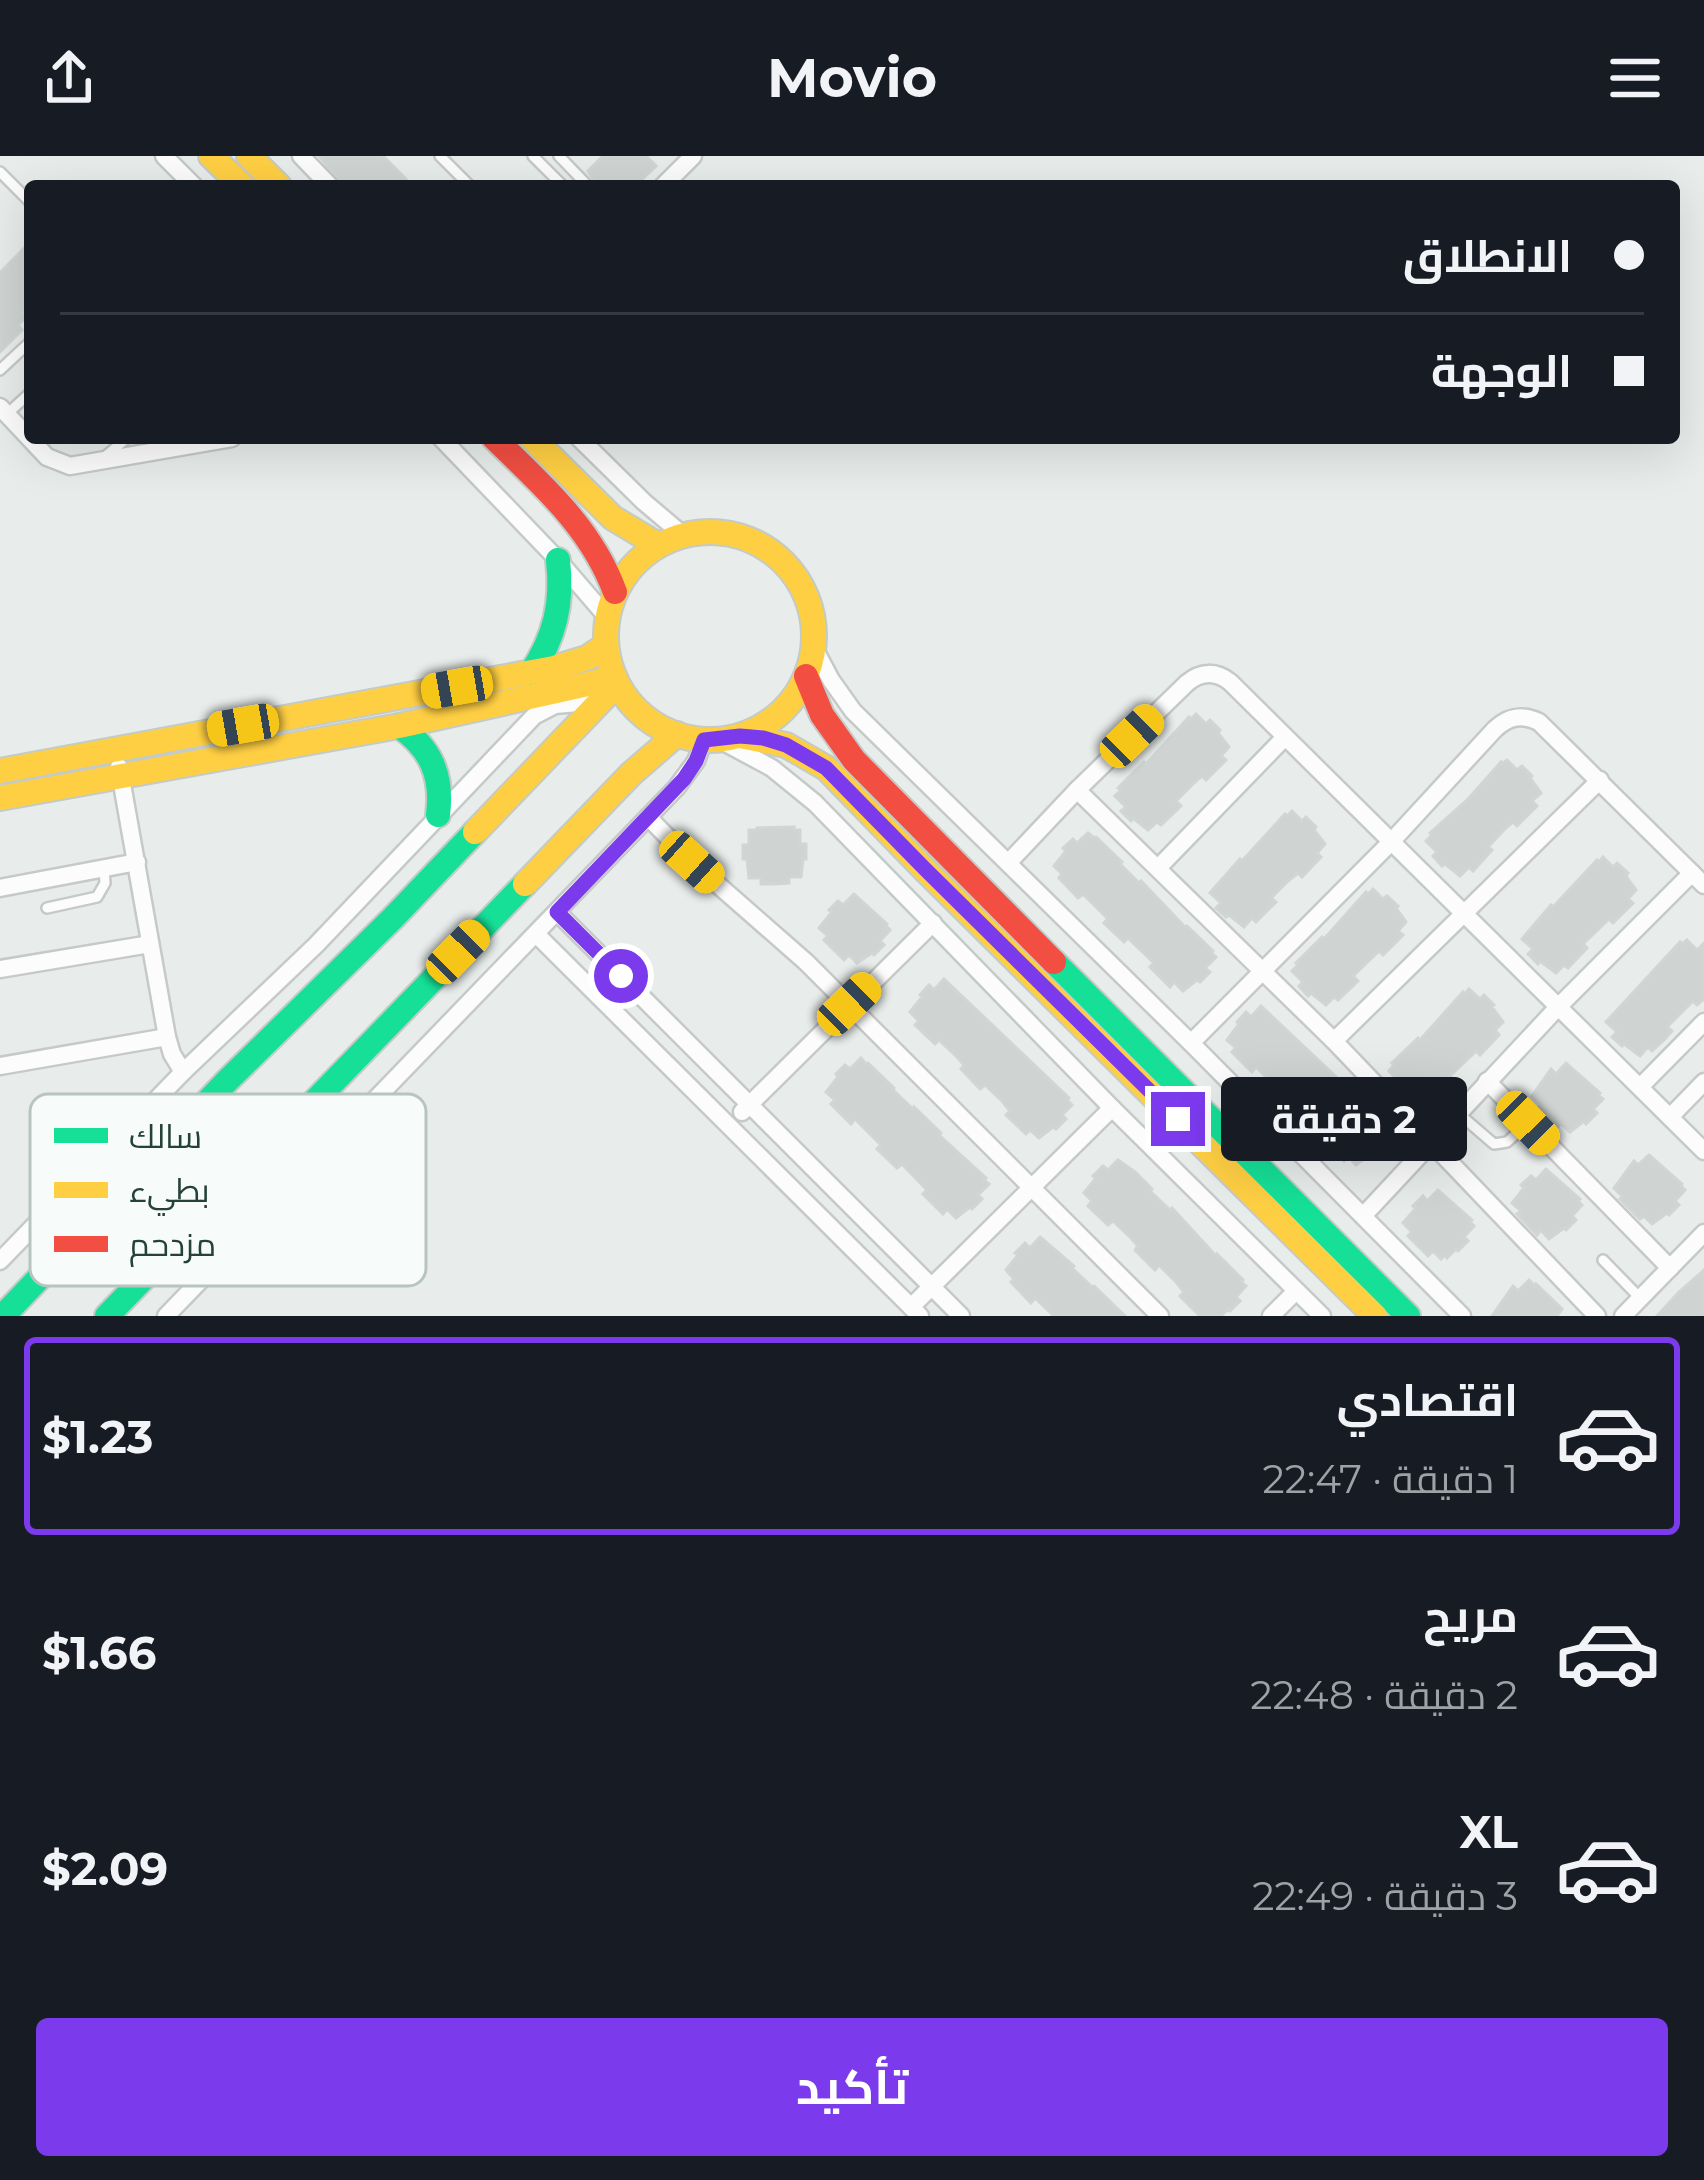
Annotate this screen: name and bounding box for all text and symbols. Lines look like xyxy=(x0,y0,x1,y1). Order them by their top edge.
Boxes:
icon: share xyxy=(36,45,102,111)
text: Movio xyxy=(767,45,937,111)
icon: menu xyxy=(1602,45,1668,111)
text: الانطلاق xyxy=(1403,228,1572,283)
text: الوجهة xyxy=(1431,343,1572,398)
car xyxy=(418,663,496,711)
car xyxy=(1094,698,1170,774)
car xyxy=(204,701,282,749)
car xyxy=(653,825,731,899)
car xyxy=(420,914,496,990)
route start xyxy=(594,949,648,1003)
car xyxy=(811,966,887,1042)
callout: 2 دقيقة xyxy=(1220,1077,1466,1161)
car xyxy=(1490,1085,1566,1161)
route end xyxy=(1151,1092,1205,1146)
legend xyxy=(30,1094,426,1286)
text: 2 دقيقة xyxy=(1272,1095,1416,1143)
text: سالك xyxy=(129,1116,202,1156)
text: بطيء xyxy=(129,1170,210,1216)
text: مزدحم xyxy=(129,1224,216,1267)
text: اقتصادي xyxy=(1337,1372,1518,1427)
icon: car xyxy=(1554,1382,1662,1490)
text: $1.23 xyxy=(42,1409,153,1464)
text: 1 دقيقة · 22:47 xyxy=(1263,1455,1518,1503)
text: مريح xyxy=(1423,1588,1518,1643)
icon: car xyxy=(1554,1598,1662,1706)
text: $1.66 xyxy=(42,1625,156,1680)
text: 2 دقيقة · 22:48 xyxy=(1250,1671,1518,1719)
text: XL xyxy=(1460,1804,1518,1859)
icon: car xyxy=(1554,1814,1662,1922)
text: $2.09 xyxy=(42,1841,168,1896)
text: 3 دقيقة · 22:49 xyxy=(1252,1872,1518,1920)
button: تأكيد xyxy=(36,2018,1668,2156)

